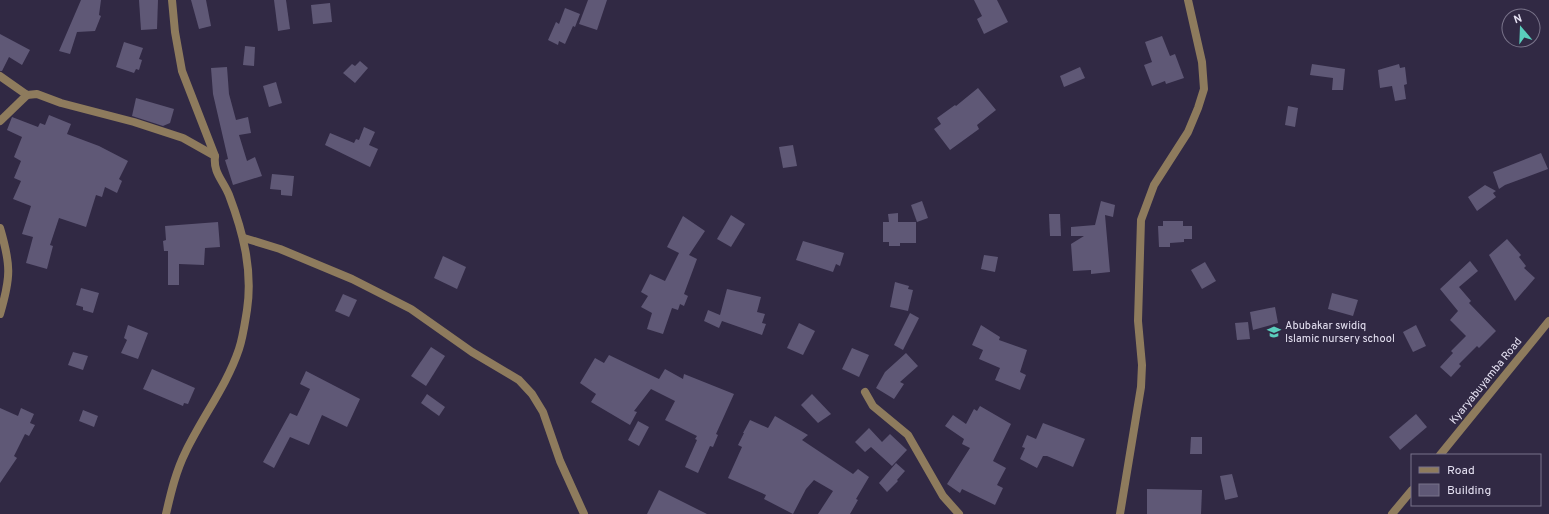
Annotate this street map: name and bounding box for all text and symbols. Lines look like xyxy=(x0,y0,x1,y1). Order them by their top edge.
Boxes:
north arrow xyxy=(1501,8,1541,48)
text: N xyxy=(1512,12,1524,27)
place label: Abubakar swidiq Islamic nursery school xyxy=(1285,319,1395,346)
school or university icon: Abubakar swidiq Islamic nursery school xyxy=(1266,324,1282,340)
street label: Kyaryabuyamba Road xyxy=(1447,335,1525,427)
legend xyxy=(1411,454,1541,506)
text: Road xyxy=(1447,463,1475,479)
text: Building xyxy=(1447,483,1491,499)

